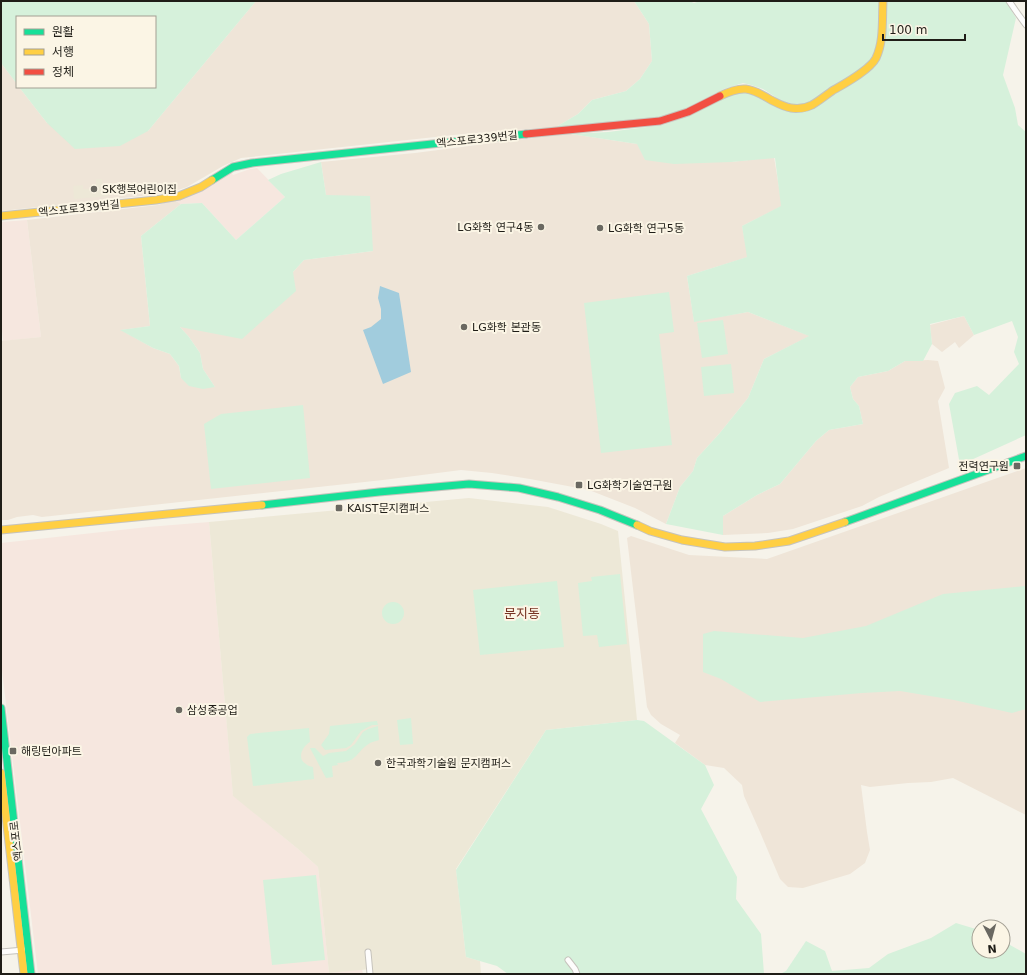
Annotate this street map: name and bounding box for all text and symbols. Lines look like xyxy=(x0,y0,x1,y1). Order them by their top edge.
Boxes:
legend xyxy=(16,16,156,88)
scale bar xyxy=(883,16,965,42)
text: 100 m xyxy=(889,23,927,37)
text: 원활 xyxy=(52,25,74,39)
text: 서행 xyxy=(52,45,74,59)
text: 정체 xyxy=(52,65,74,79)
street label: 엑스포로339번길 xyxy=(436,129,518,150)
place label: SK행복어린이집 xyxy=(102,183,177,196)
marker: SK행복어린이집 xyxy=(89,184,99,194)
street label: 엑스포로339번길 xyxy=(38,198,120,219)
place label: LG화학 연구4동 xyxy=(457,221,533,234)
marker: LG화학 연구4동 xyxy=(536,222,546,232)
place label: LG화학 연구5동 xyxy=(608,222,684,235)
marker: LG화학 연구5동 xyxy=(595,223,605,233)
place label: LG화학 본관동 xyxy=(472,321,541,334)
marker: LG화학 본관동 xyxy=(459,322,469,332)
place label: 전력연구원 xyxy=(958,460,1009,473)
marker: 전력연구원 xyxy=(1012,461,1022,471)
place label: LG화학기술연구원 xyxy=(587,479,673,492)
marker: LG화학기술연구원 xyxy=(574,480,584,490)
place label: KAIST문지캠퍼스 xyxy=(347,502,429,515)
marker: KAIST문지캠퍼스 xyxy=(334,503,344,513)
district label: 문지동 xyxy=(504,606,540,621)
place label: 삼성중공업 xyxy=(187,704,238,717)
marker: 삼성중공업 xyxy=(174,705,184,715)
place label: 해링턴아파트 xyxy=(21,745,82,758)
marker: 해링턴아파트 xyxy=(8,746,18,756)
place label: 한국과학기술원 문지캠퍼스 xyxy=(386,757,511,770)
marker: 한국과학기술원 문지캠퍼스 xyxy=(373,758,383,768)
street label: 엑스포로 xyxy=(8,820,25,862)
north arrow xyxy=(971,919,1011,959)
text: N xyxy=(987,942,997,955)

